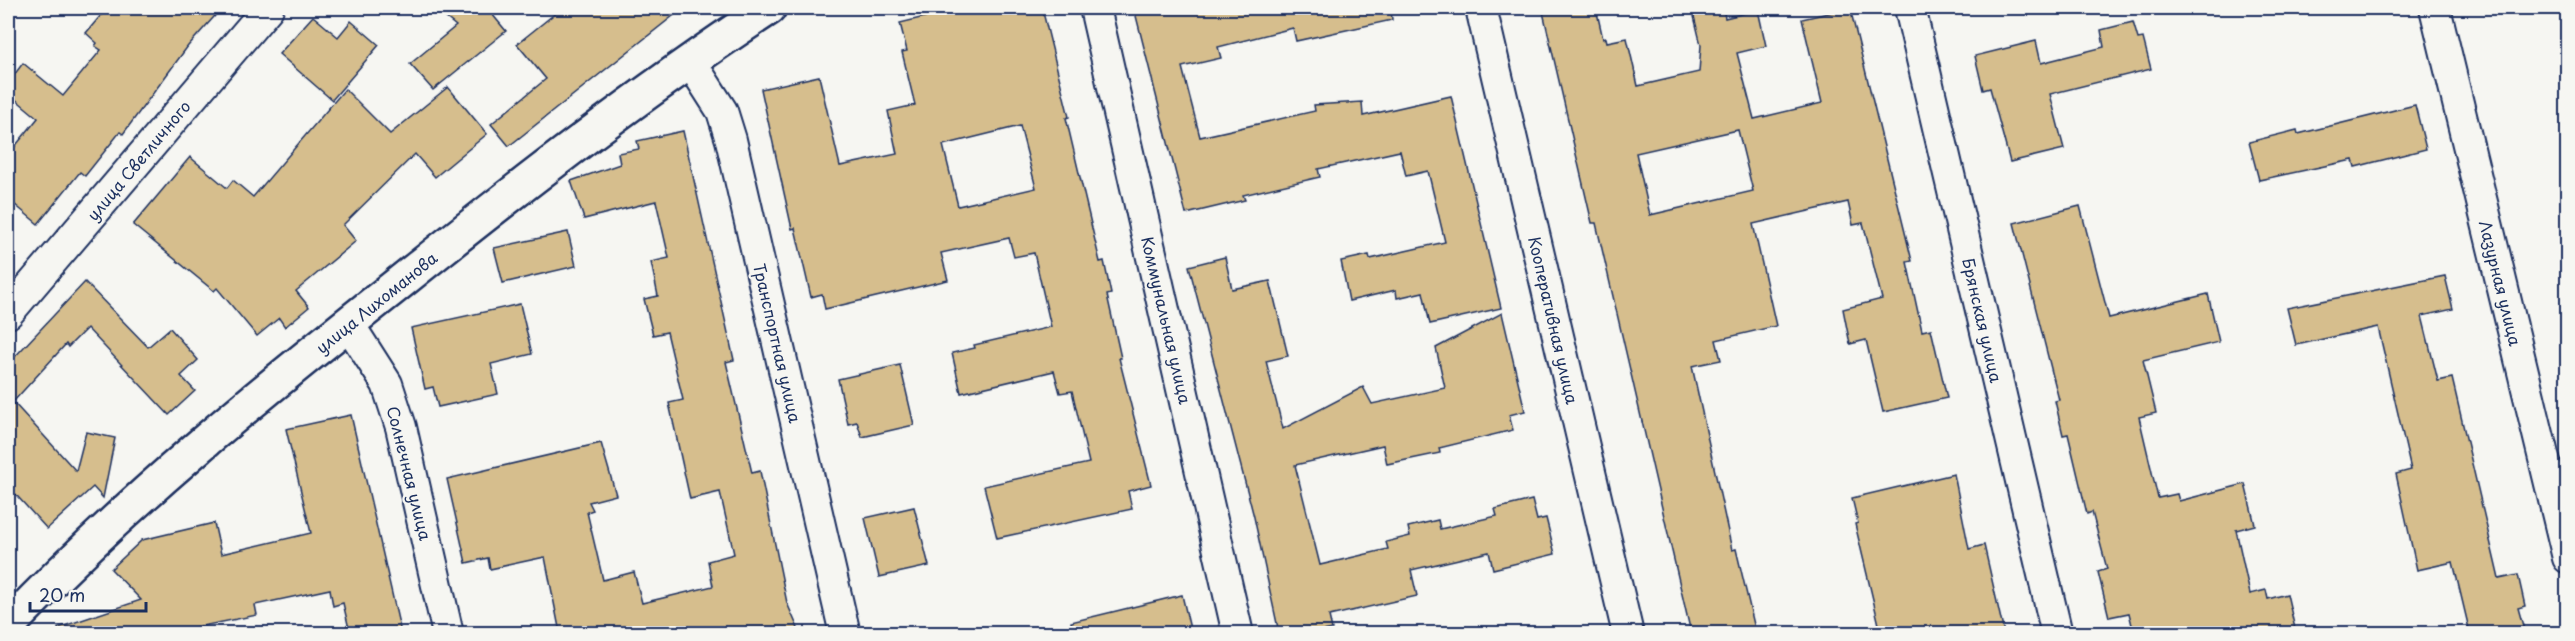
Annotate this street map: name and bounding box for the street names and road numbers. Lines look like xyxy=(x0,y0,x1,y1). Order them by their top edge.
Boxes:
street label: улица Светличного xyxy=(80,95,196,225)
street label: Лазурная улица xyxy=(2474,218,2528,348)
street label: Коммунальная улица xyxy=(1136,234,1198,406)
street label: Кооперативная улица xyxy=(1523,234,1585,406)
street label: улица Лихоманова xyxy=(310,245,442,359)
street label: Брянская улица xyxy=(1957,255,2009,385)
street label: Транспортная улица xyxy=(748,261,808,425)
street label: Солнечная улица xyxy=(382,403,438,543)

